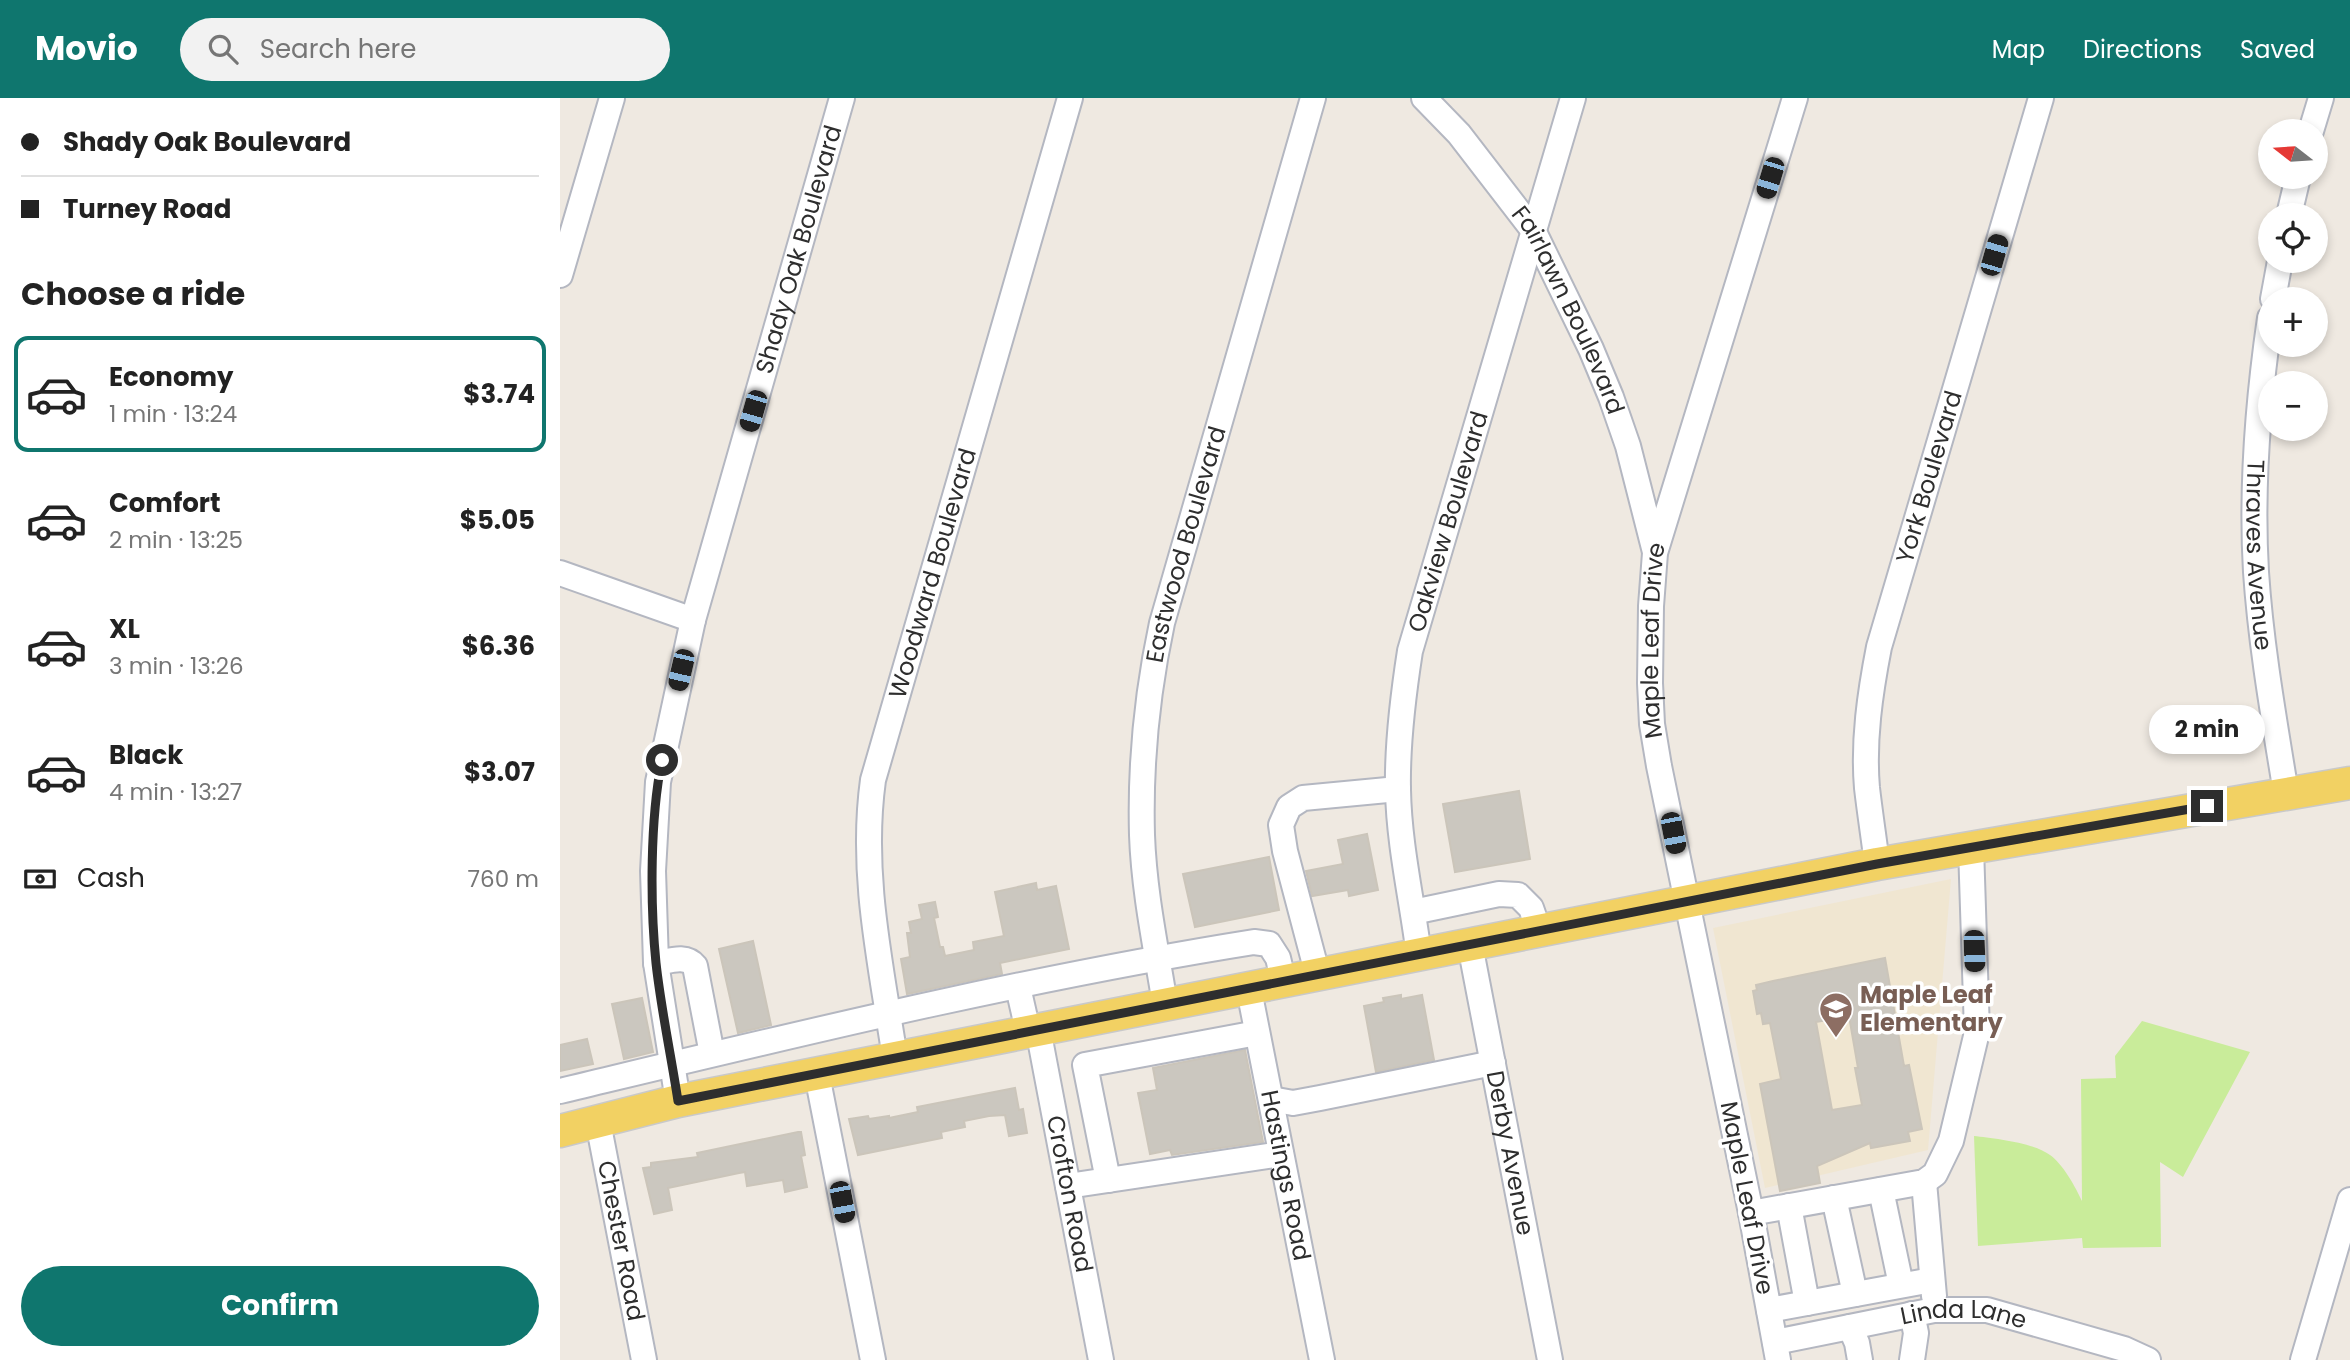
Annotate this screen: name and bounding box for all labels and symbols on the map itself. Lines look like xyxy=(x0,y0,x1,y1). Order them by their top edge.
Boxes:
north arrow xyxy=(2258,119,2328,189)
street label: Shady Oak Boulevard xyxy=(747,121,849,377)
car xyxy=(1754,155,1787,201)
street label: Fairlawn Boulevard xyxy=(1504,199,1633,418)
car xyxy=(1979,232,2010,278)
street label: York Boulevard xyxy=(1888,387,1970,567)
car xyxy=(738,388,769,434)
street label: Oakview Boulevard xyxy=(1399,407,1496,636)
street label: Eastwood Boulevard xyxy=(1138,422,1234,665)
street label: Woodward Boulevard xyxy=(880,444,984,702)
street label: Thraves Avenue xyxy=(2238,459,2281,652)
street label: Maple Leaf Drive xyxy=(1633,538,1673,741)
car xyxy=(667,647,696,693)
callout: 2 min xyxy=(2149,704,2265,754)
route start xyxy=(646,744,678,776)
route end xyxy=(2191,790,2223,822)
car xyxy=(1659,810,1688,856)
car xyxy=(1963,930,1986,972)
place label: Maple Leaf Elementary xyxy=(1860,978,2004,1039)
school or university icon: Maple Leaf Elementary xyxy=(1817,990,1855,1039)
street label: Derby Avenue xyxy=(1479,1068,1543,1238)
street label: Hastings Road xyxy=(1253,1087,1319,1263)
street label: Maple Leaf Drive xyxy=(1713,1098,1782,1297)
street label: Crofton Road xyxy=(1039,1113,1101,1275)
street label: Chester Road xyxy=(590,1158,653,1324)
car xyxy=(828,1179,857,1225)
street label: Linda Lane xyxy=(1897,1292,2031,1336)

